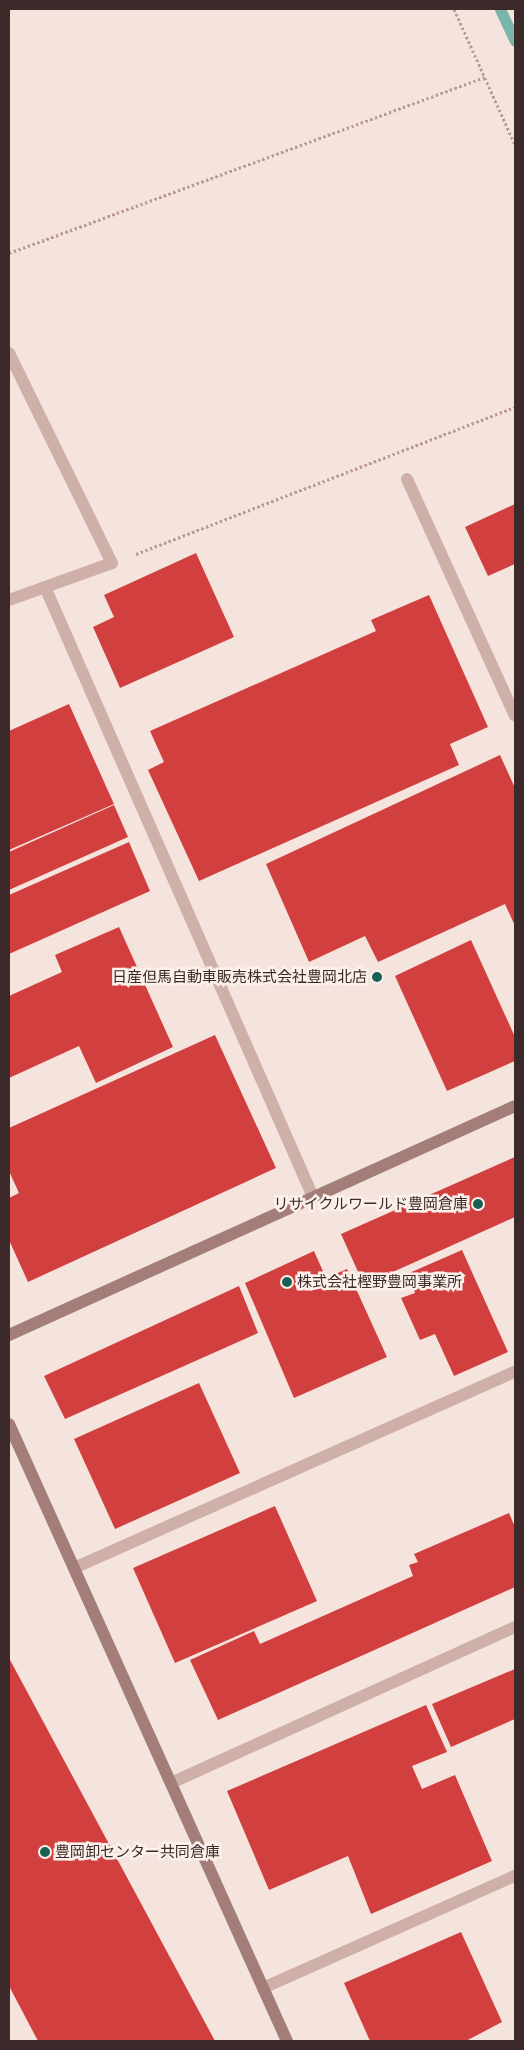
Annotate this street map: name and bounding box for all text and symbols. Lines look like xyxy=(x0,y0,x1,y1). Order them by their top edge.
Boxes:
place label: 日産但馬自動車販売株式会社豊岡北店 xyxy=(112,968,367,986)
marker: 日産但馬自動車販売株式会社豊岡北店 xyxy=(371,971,383,983)
place label: リサイクルワールド豊岡倉庫 xyxy=(273,1195,468,1213)
marker: リサイクルワールド豊岡倉庫 xyxy=(472,1198,484,1210)
place label: 株式会社樫野豊岡事業所 xyxy=(297,1273,462,1291)
marker: 株式会社樫野豊岡事業所 xyxy=(281,1276,293,1288)
place label: 豊岡卸センター共同倉庫 xyxy=(55,1843,220,1861)
marker: 豊岡卸センター共同倉庫 xyxy=(39,1846,51,1858)

